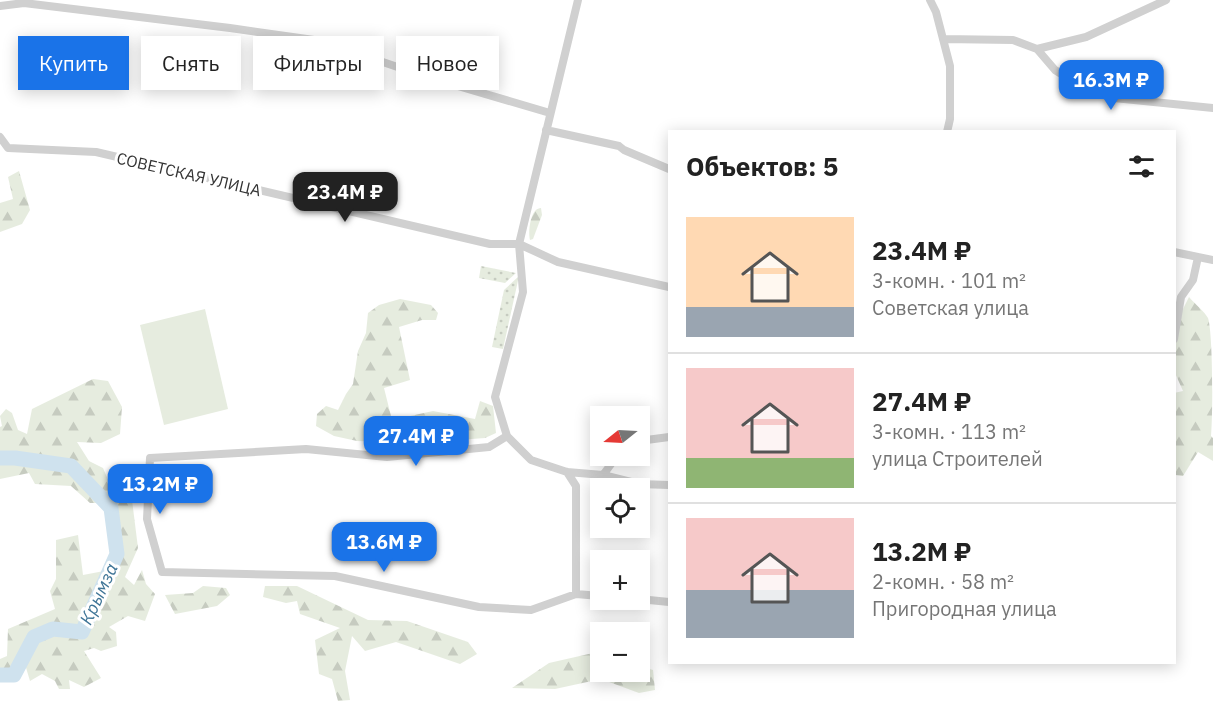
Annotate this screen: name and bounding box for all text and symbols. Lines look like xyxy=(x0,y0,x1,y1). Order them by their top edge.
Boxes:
chip: Купить xyxy=(18,36,129,90)
chip: Снять xyxy=(141,36,241,90)
chip: Фильтры xyxy=(253,36,384,90)
chip: Новое xyxy=(396,36,499,90)
pin: 16.3M ₽ xyxy=(1056,60,1166,111)
text: 16.3M ₽ xyxy=(1073,66,1149,93)
street label: СОВЕТСКАЯ УЛИЦА xyxy=(115,148,263,200)
text: Объектов: 5 xyxy=(686,149,838,183)
icon: filters xyxy=(1125,150,1158,183)
pin: 23.4M ₽ xyxy=(290,172,400,223)
text: 23.4M ₽ xyxy=(307,178,383,205)
text: 23.4M ₽ xyxy=(872,233,971,267)
icon: home xyxy=(734,241,806,313)
text: 3-комн. · 101 m² xyxy=(872,267,1026,294)
text: Советская улица xyxy=(872,294,1029,321)
text: 27.4M ₽ xyxy=(872,384,971,418)
icon: home xyxy=(734,392,806,464)
north arrow xyxy=(590,406,650,466)
map controls xyxy=(590,406,650,682)
pin: 27.4M ₽ xyxy=(361,416,471,467)
text: 3-комн. · 113 m² xyxy=(872,418,1026,445)
text: 27.4M ₽ xyxy=(378,422,454,449)
text: улица Строителей xyxy=(872,445,1043,472)
pin: 13.2M ₽ xyxy=(105,464,215,515)
text: 13.2M ₽ xyxy=(122,470,198,497)
button: locate xyxy=(590,478,650,538)
pin: 13.6M ₽ xyxy=(329,522,439,573)
text: 13.6M ₽ xyxy=(346,528,422,555)
text: 13.2M ₽ xyxy=(872,534,971,568)
icon: home xyxy=(734,542,806,614)
button: + xyxy=(590,550,650,610)
water label: Крымза xyxy=(74,559,123,628)
text: 2-комн. · 58 m² xyxy=(872,568,1014,595)
text: Пригородная улица xyxy=(872,595,1057,622)
button: − xyxy=(590,622,650,682)

